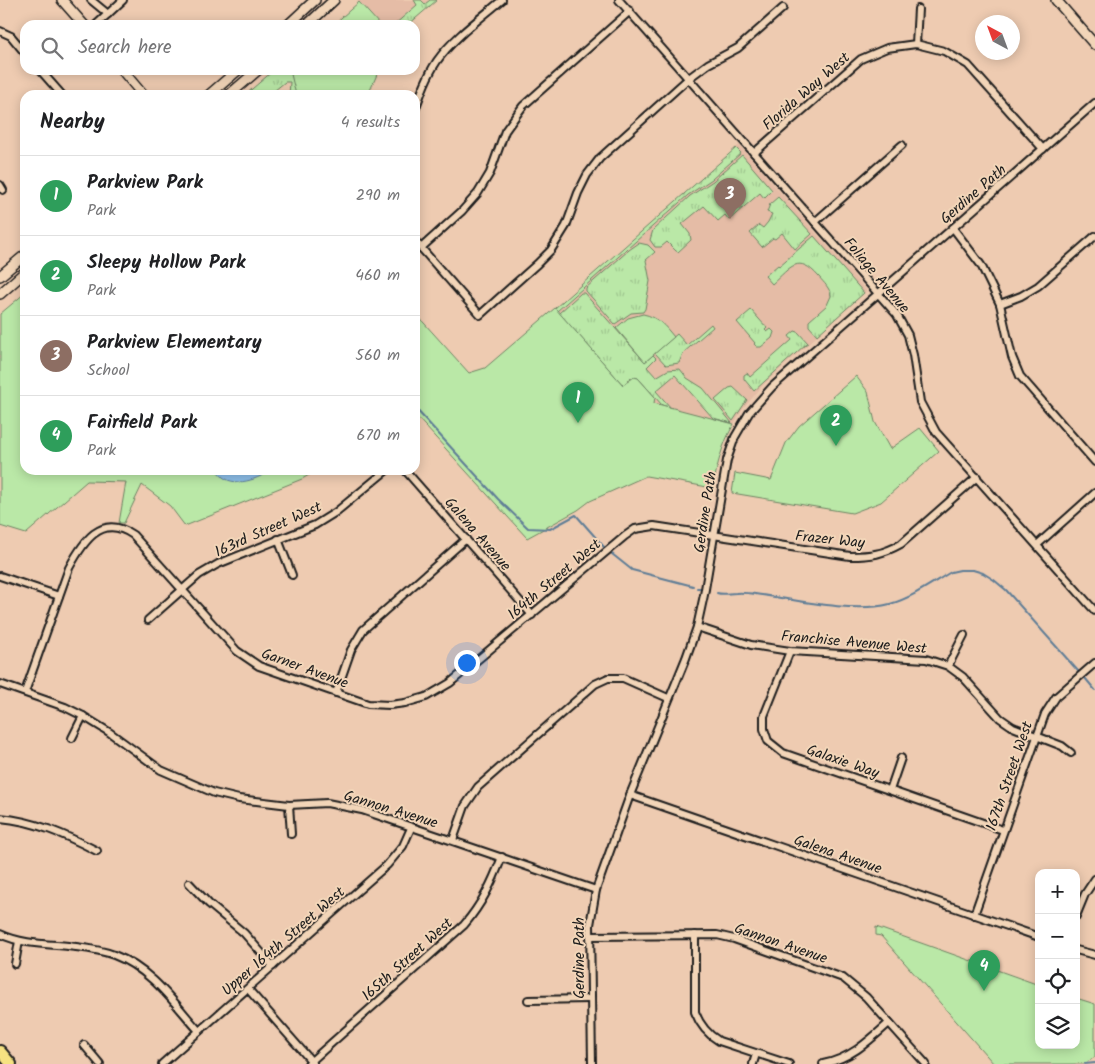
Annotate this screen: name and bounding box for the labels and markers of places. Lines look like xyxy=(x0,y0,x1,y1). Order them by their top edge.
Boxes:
pin: 3 xyxy=(714,178,746,219)
pin: 1 xyxy=(562,382,594,423)
pin: 2 xyxy=(820,405,852,446)
pin: 4 xyxy=(968,950,1000,991)

